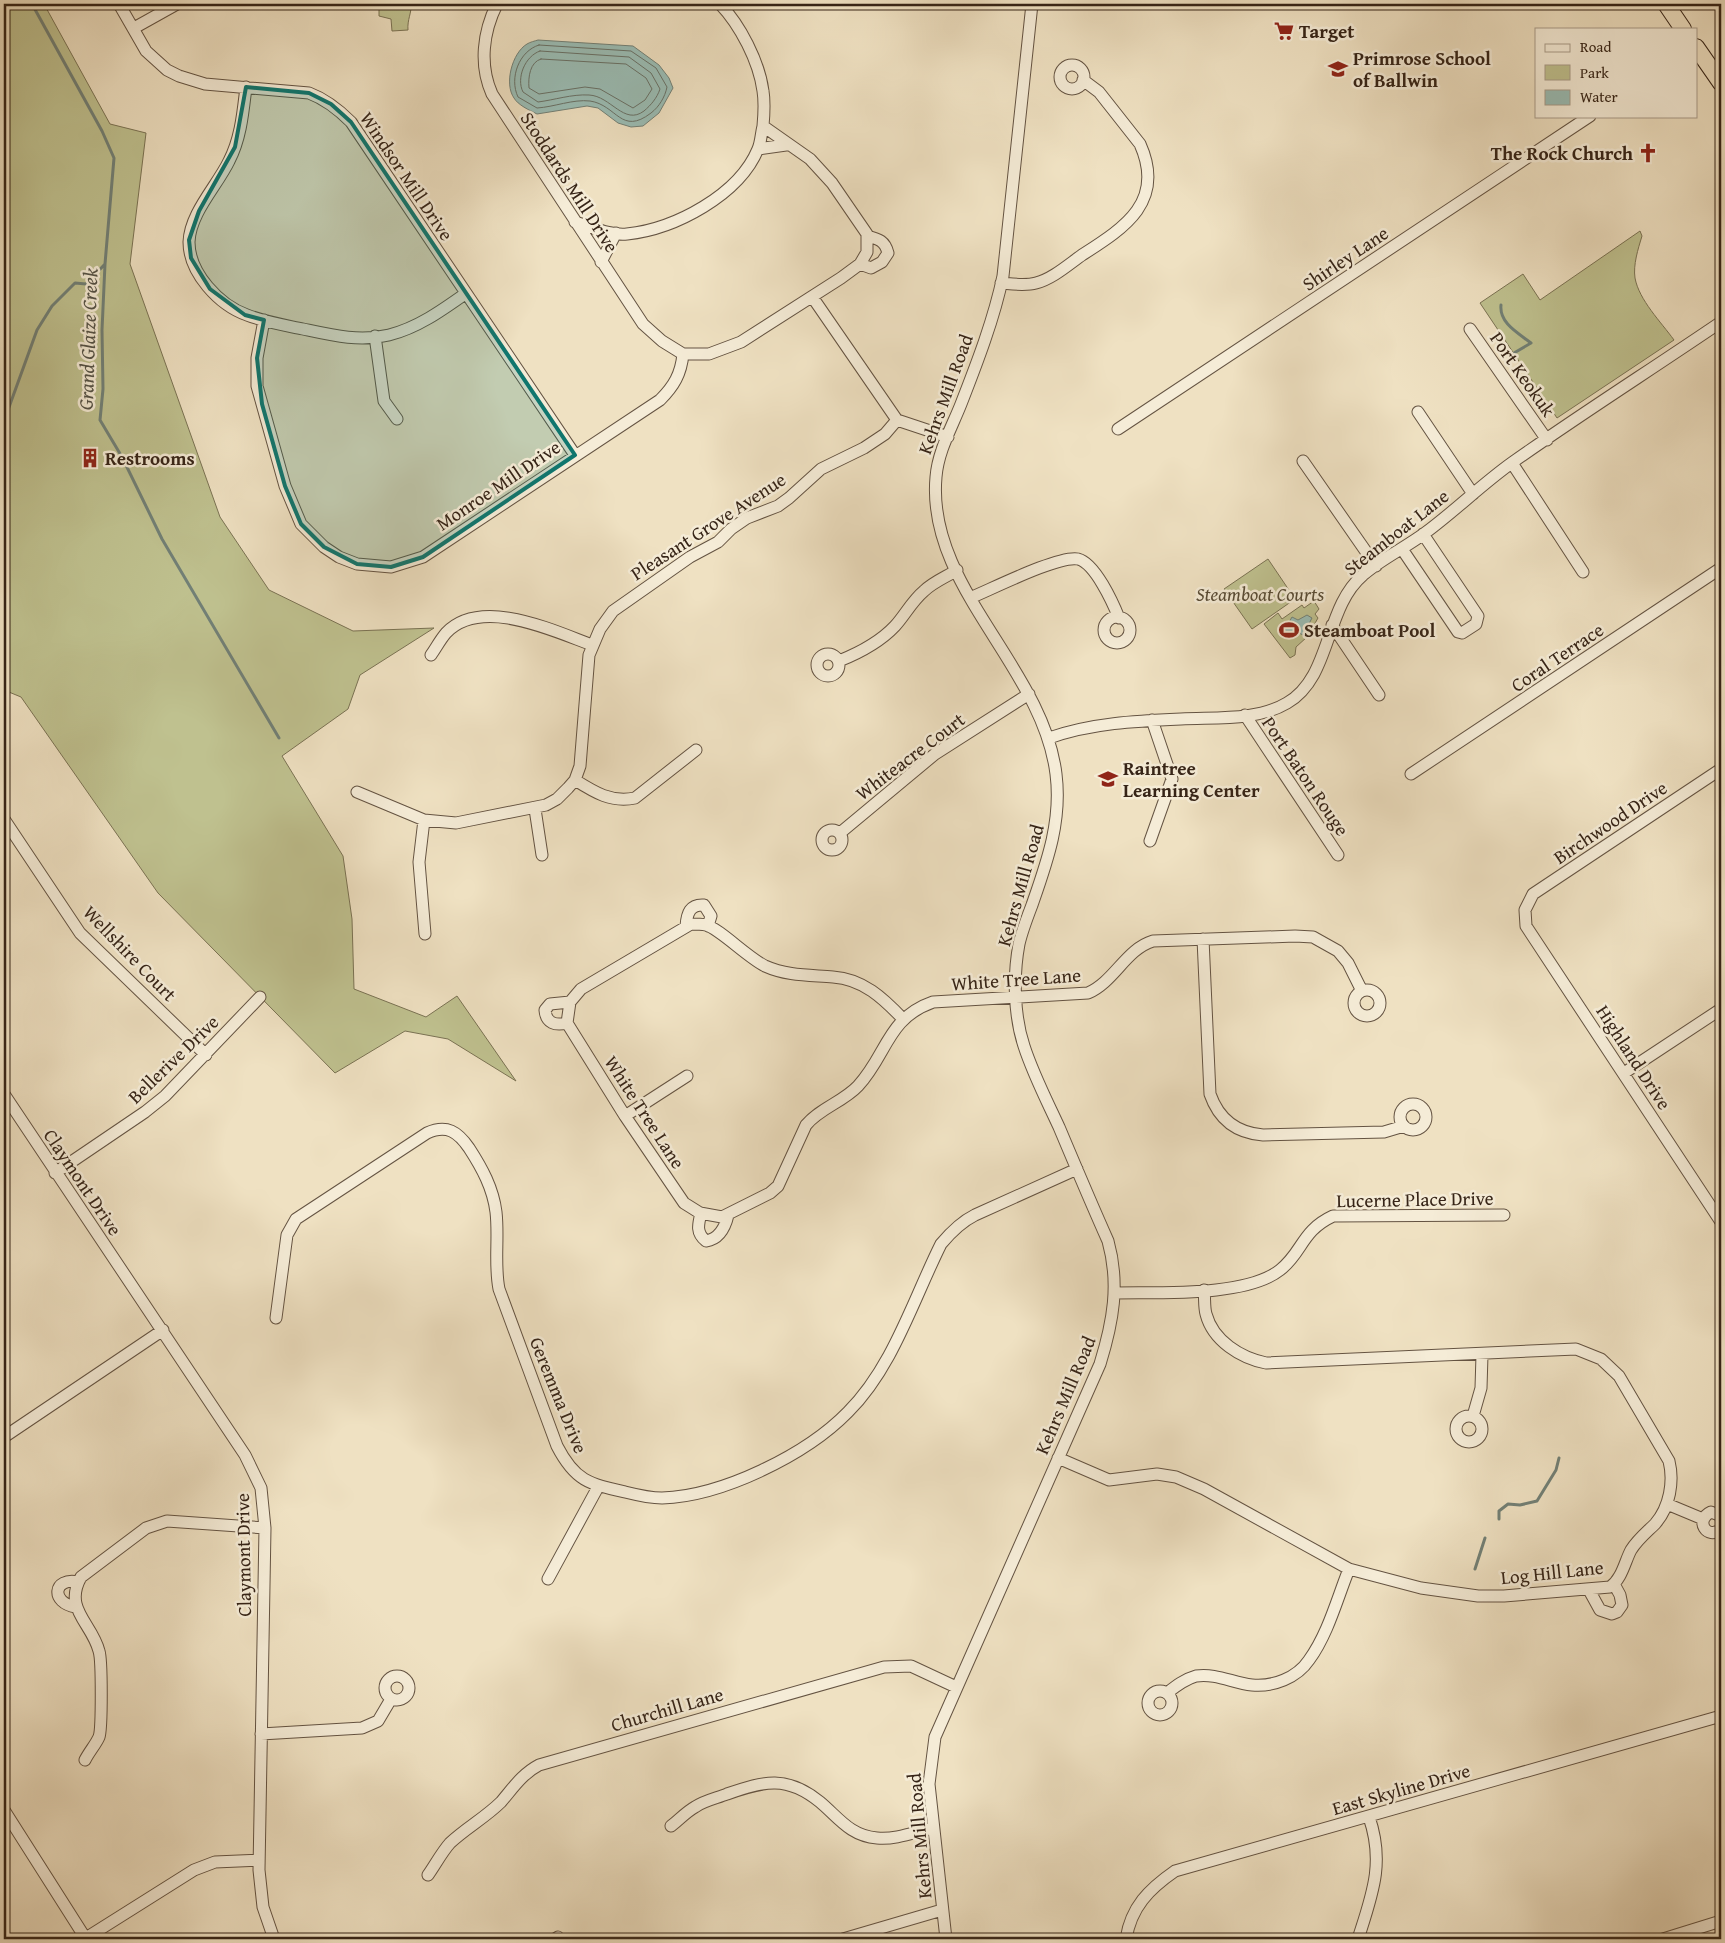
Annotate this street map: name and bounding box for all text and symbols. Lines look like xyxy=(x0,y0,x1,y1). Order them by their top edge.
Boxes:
place label: Target xyxy=(1299,17,1355,45)
supermarket icon: Target xyxy=(1273,20,1295,42)
legend xyxy=(1535,28,1698,118)
text: Road xyxy=(1580,36,1611,57)
place label: Primrose School of Ballwin xyxy=(1353,44,1491,94)
school or university icon: Primrose School of Ballwin xyxy=(1327,58,1349,80)
text: Park xyxy=(1580,62,1609,83)
text: Water xyxy=(1580,86,1618,107)
street label: Windsor Mill Drive xyxy=(353,106,461,246)
street label: Stoddards Mill Drive xyxy=(514,106,626,258)
place label: The Rock Church xyxy=(1491,139,1634,167)
church icon: The Rock Church xyxy=(1637,142,1659,164)
street label: Shirley Lane xyxy=(1296,219,1394,297)
water label: Grand Glaize Creek xyxy=(71,267,105,410)
street label: Port Keokuk xyxy=(1483,326,1563,422)
street label: Kehrs Mill Road xyxy=(910,329,980,458)
street label: Monroe Mill Drive xyxy=(430,433,566,537)
place label: Restrooms xyxy=(105,444,195,472)
building icon: Restrooms xyxy=(79,447,101,469)
street label: Pleasant Grove Avenue xyxy=(625,465,791,587)
street label: Steamboat Lane xyxy=(1337,482,1455,582)
park label: Steamboat Courts xyxy=(1196,580,1324,608)
street label: Coral Terrace xyxy=(1505,615,1609,698)
place label: Steamboat Pool xyxy=(1304,616,1435,644)
sports icon: Steamboat Pool xyxy=(1278,619,1300,641)
street label: Whiteacre Court xyxy=(849,705,971,807)
street label: Port Baton Rouge xyxy=(1256,711,1356,841)
place label: Raintree Learning Center xyxy=(1123,754,1260,804)
school or university icon: Raintree Learning Center xyxy=(1097,768,1119,790)
street label: Birchwood Drive xyxy=(1547,773,1673,871)
street label: Kehrs Mill Road xyxy=(989,820,1051,949)
street label: Wellshire Court xyxy=(77,899,183,1008)
street label: White Tree Lane xyxy=(950,960,1082,998)
street label: Highland Drive xyxy=(1590,999,1678,1115)
street label: Bellerive Drive xyxy=(121,1008,225,1110)
street label: White Tree Lane xyxy=(598,1050,692,1174)
street label: Claymont Drive xyxy=(37,1123,129,1241)
street label: Lucerne Place Drive xyxy=(1336,1184,1494,1214)
street label: Kehrs Mill Road xyxy=(1028,1331,1103,1458)
street label: Geremma Drive xyxy=(523,1333,595,1458)
street label: Claymont Drive xyxy=(228,1493,258,1617)
street label: Log Hill Lane xyxy=(1499,1553,1605,1591)
street label: Churchill Lane xyxy=(608,1680,727,1738)
street label: East Skyline Drive xyxy=(1329,1756,1473,1822)
street label: Kehrs Mill Road xyxy=(899,1771,938,1900)

